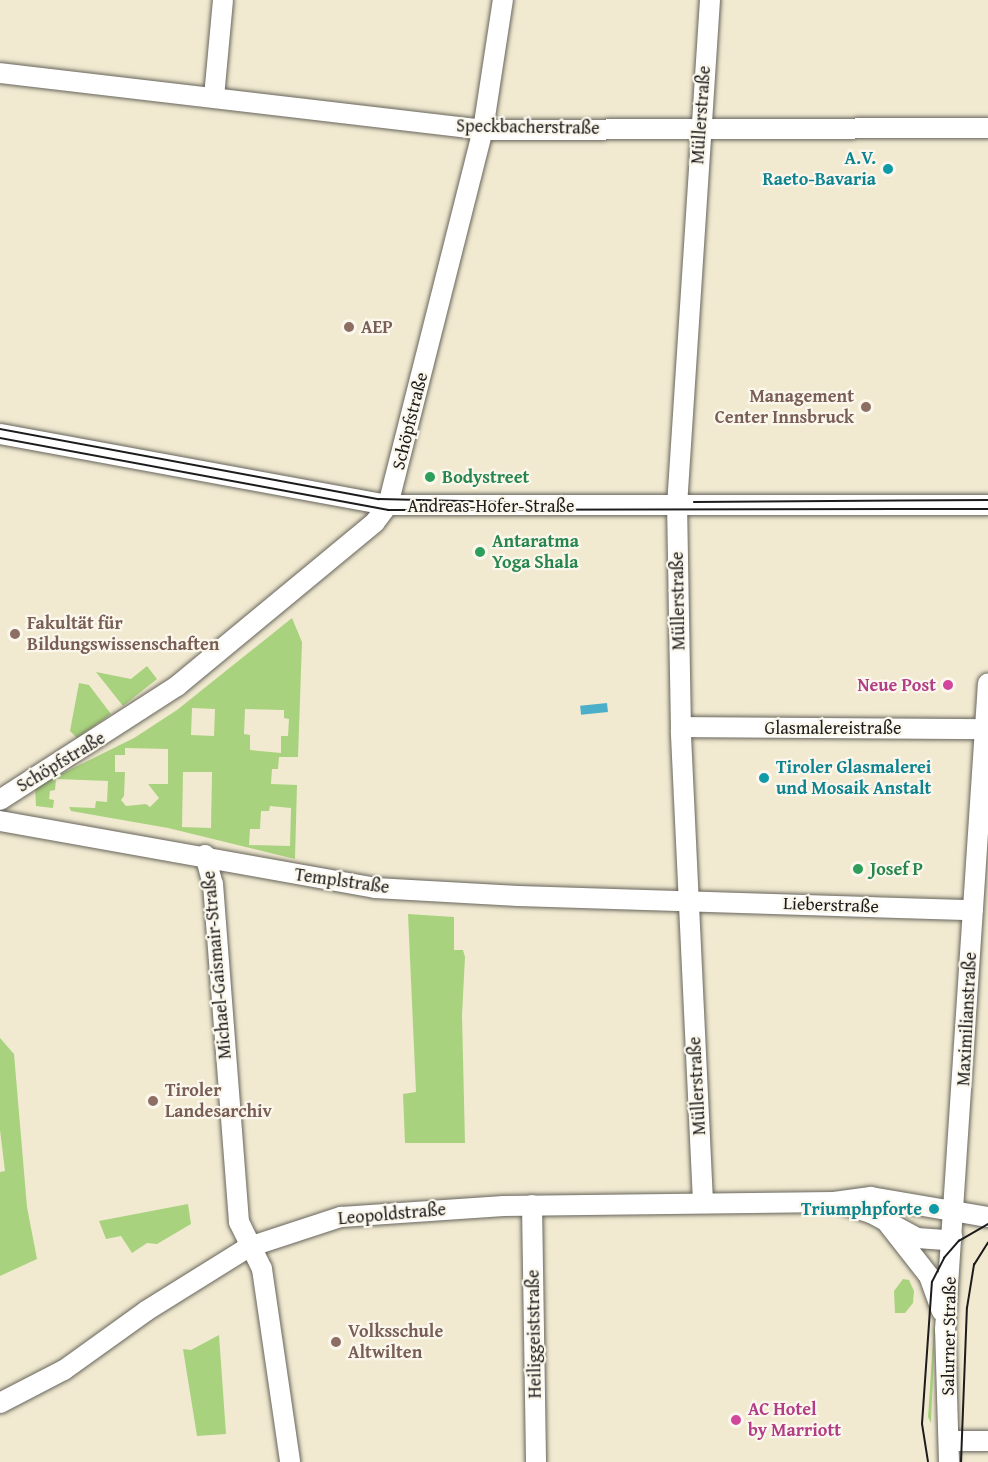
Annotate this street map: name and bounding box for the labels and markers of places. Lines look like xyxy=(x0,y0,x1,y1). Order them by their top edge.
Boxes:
place label: A.V. Raeto-Bavaria xyxy=(763,148,876,190)
marker: A.V. Raeto-Bavaria xyxy=(881,162,895,176)
place label: AEP xyxy=(361,316,393,338)
marker: AEP xyxy=(342,320,356,334)
place label: Management Center Innsbruck xyxy=(715,386,854,428)
marker: Management Center Innsbruck xyxy=(859,400,873,414)
place label: Bodystreet xyxy=(442,466,529,488)
marker: Bodystreet xyxy=(423,470,437,484)
place label: Antaratma Yoga Shala xyxy=(492,531,579,574)
marker: Antaratma Yoga Shala xyxy=(473,545,487,559)
place label: Fakultät für Bildungswissenschaften xyxy=(27,613,219,656)
marker: Fakultät für Bildungswissenschaften xyxy=(8,627,22,641)
place label: Neue Post xyxy=(857,674,936,696)
marker: Neue Post xyxy=(941,678,955,692)
place label: Tiroler Glasmalerei und Mosaik Anstalt xyxy=(776,757,931,800)
marker: Tiroler Glasmalerei und Mosaik Anstalt xyxy=(757,771,771,785)
place label: Josef P xyxy=(870,858,923,880)
marker: Josef P xyxy=(851,862,865,876)
place label: Tiroler Landesarchiv xyxy=(165,1080,272,1122)
marker: Tiroler Landesarchiv xyxy=(146,1094,160,1108)
place label: Triumphpforte xyxy=(801,1198,922,1220)
marker: Triumphpforte xyxy=(927,1202,941,1216)
place label: Volksschule Altwilten xyxy=(348,1321,443,1364)
marker: Volksschule Altwilten xyxy=(329,1335,343,1349)
place label: AC Hotel by Marriott xyxy=(748,1399,841,1442)
marker: AC Hotel by Marriott xyxy=(729,1413,743,1427)

